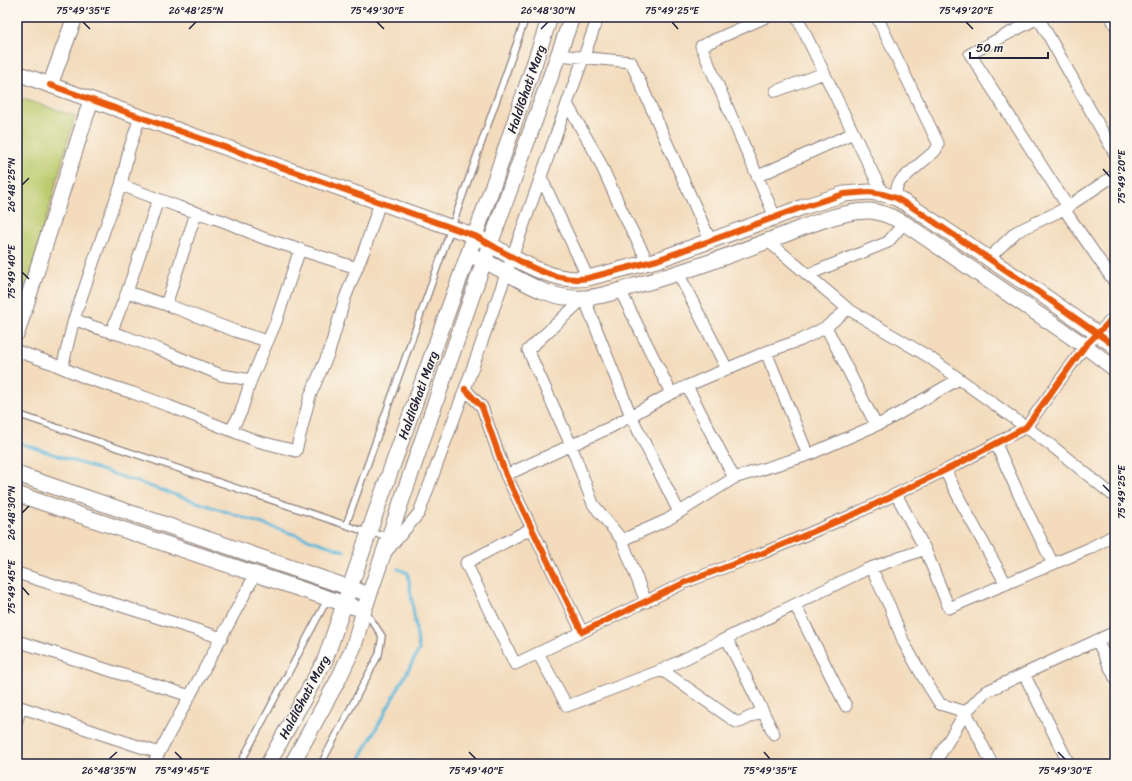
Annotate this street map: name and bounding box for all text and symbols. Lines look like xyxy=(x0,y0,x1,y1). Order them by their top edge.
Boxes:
text: 75°49'35"E xyxy=(56,2,111,20)
text: 26°48'25"N xyxy=(169,2,223,20)
text: 75°49'30"E xyxy=(350,2,405,20)
text: 26°48'30"N xyxy=(521,2,575,20)
text: 75°49'25"E xyxy=(645,2,700,20)
text: 75°49'20"E xyxy=(939,2,994,20)
scale bar xyxy=(970,34,1048,60)
text: 50 m xyxy=(976,37,1003,59)
street label: HaldiGhati Marg xyxy=(500,41,552,137)
text: 75°49'20"E xyxy=(1113,149,1131,204)
text: 26°48'25"N xyxy=(3,158,21,212)
text: 75°49'40"E xyxy=(3,243,21,299)
street label: HaldiGhati Marg xyxy=(391,347,445,443)
text: 75°49'25"E xyxy=(1113,464,1131,519)
text: 26°48'30"N xyxy=(3,486,21,540)
text: 75°49'45"E xyxy=(3,558,21,614)
street label: HaldiGhati Marg xyxy=(272,650,336,743)
text: 26°48'35"N xyxy=(82,762,136,780)
text: 75°49'45"E xyxy=(155,762,211,780)
text: 75°49'40"E xyxy=(449,762,505,780)
text: 75°49'35"E xyxy=(743,762,798,780)
text: 75°49'30"E xyxy=(1038,762,1093,780)

